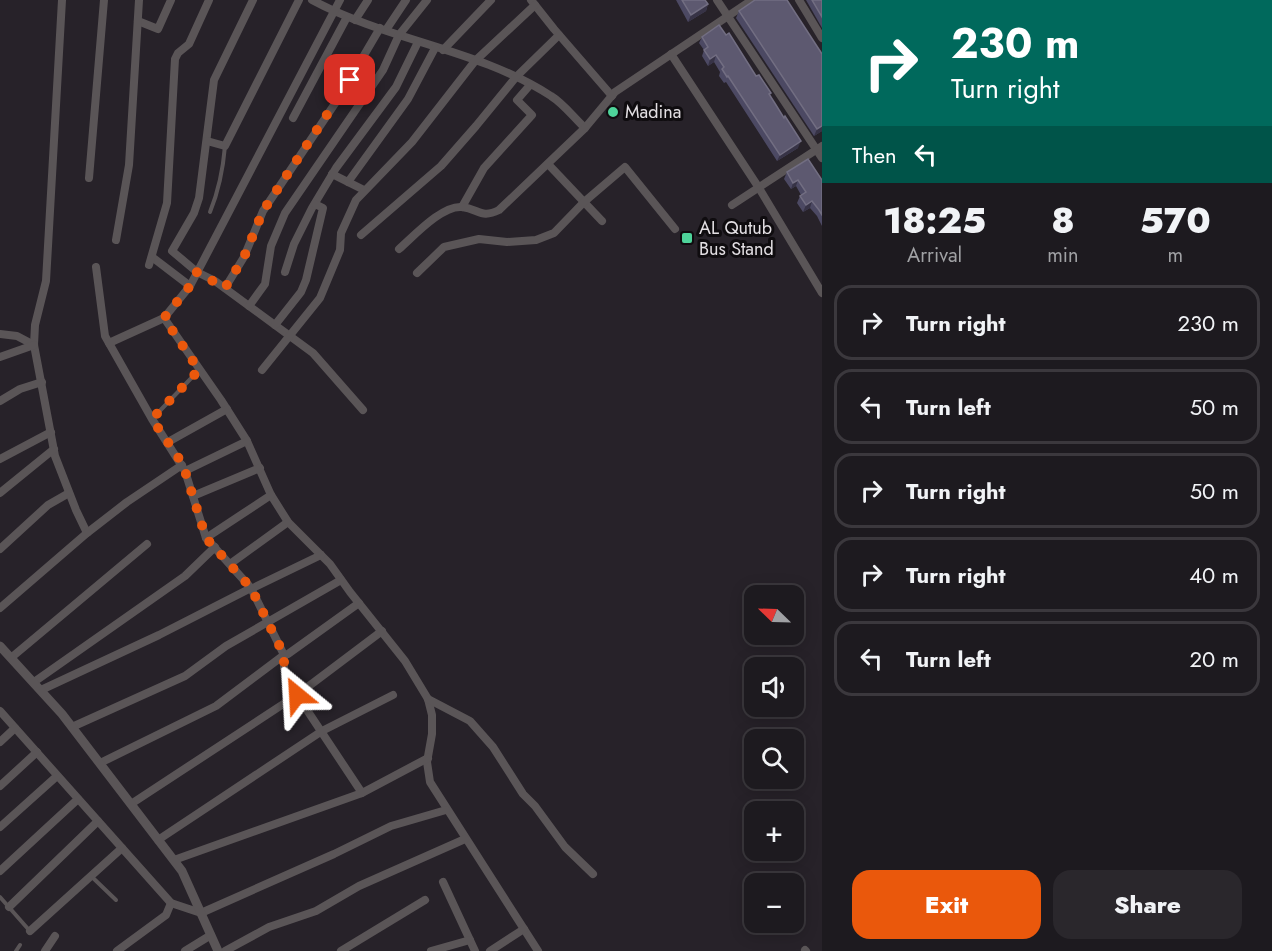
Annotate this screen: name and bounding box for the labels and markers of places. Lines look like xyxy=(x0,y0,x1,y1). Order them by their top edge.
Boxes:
pin xyxy=(324,54,375,105)
place label: Madina xyxy=(625,99,681,125)
marker: Madina xyxy=(606,105,620,119)
place label: AL Qutub Bus Stand xyxy=(699,215,774,262)
marker: AL Qutub Bus Stand xyxy=(680,231,694,245)

